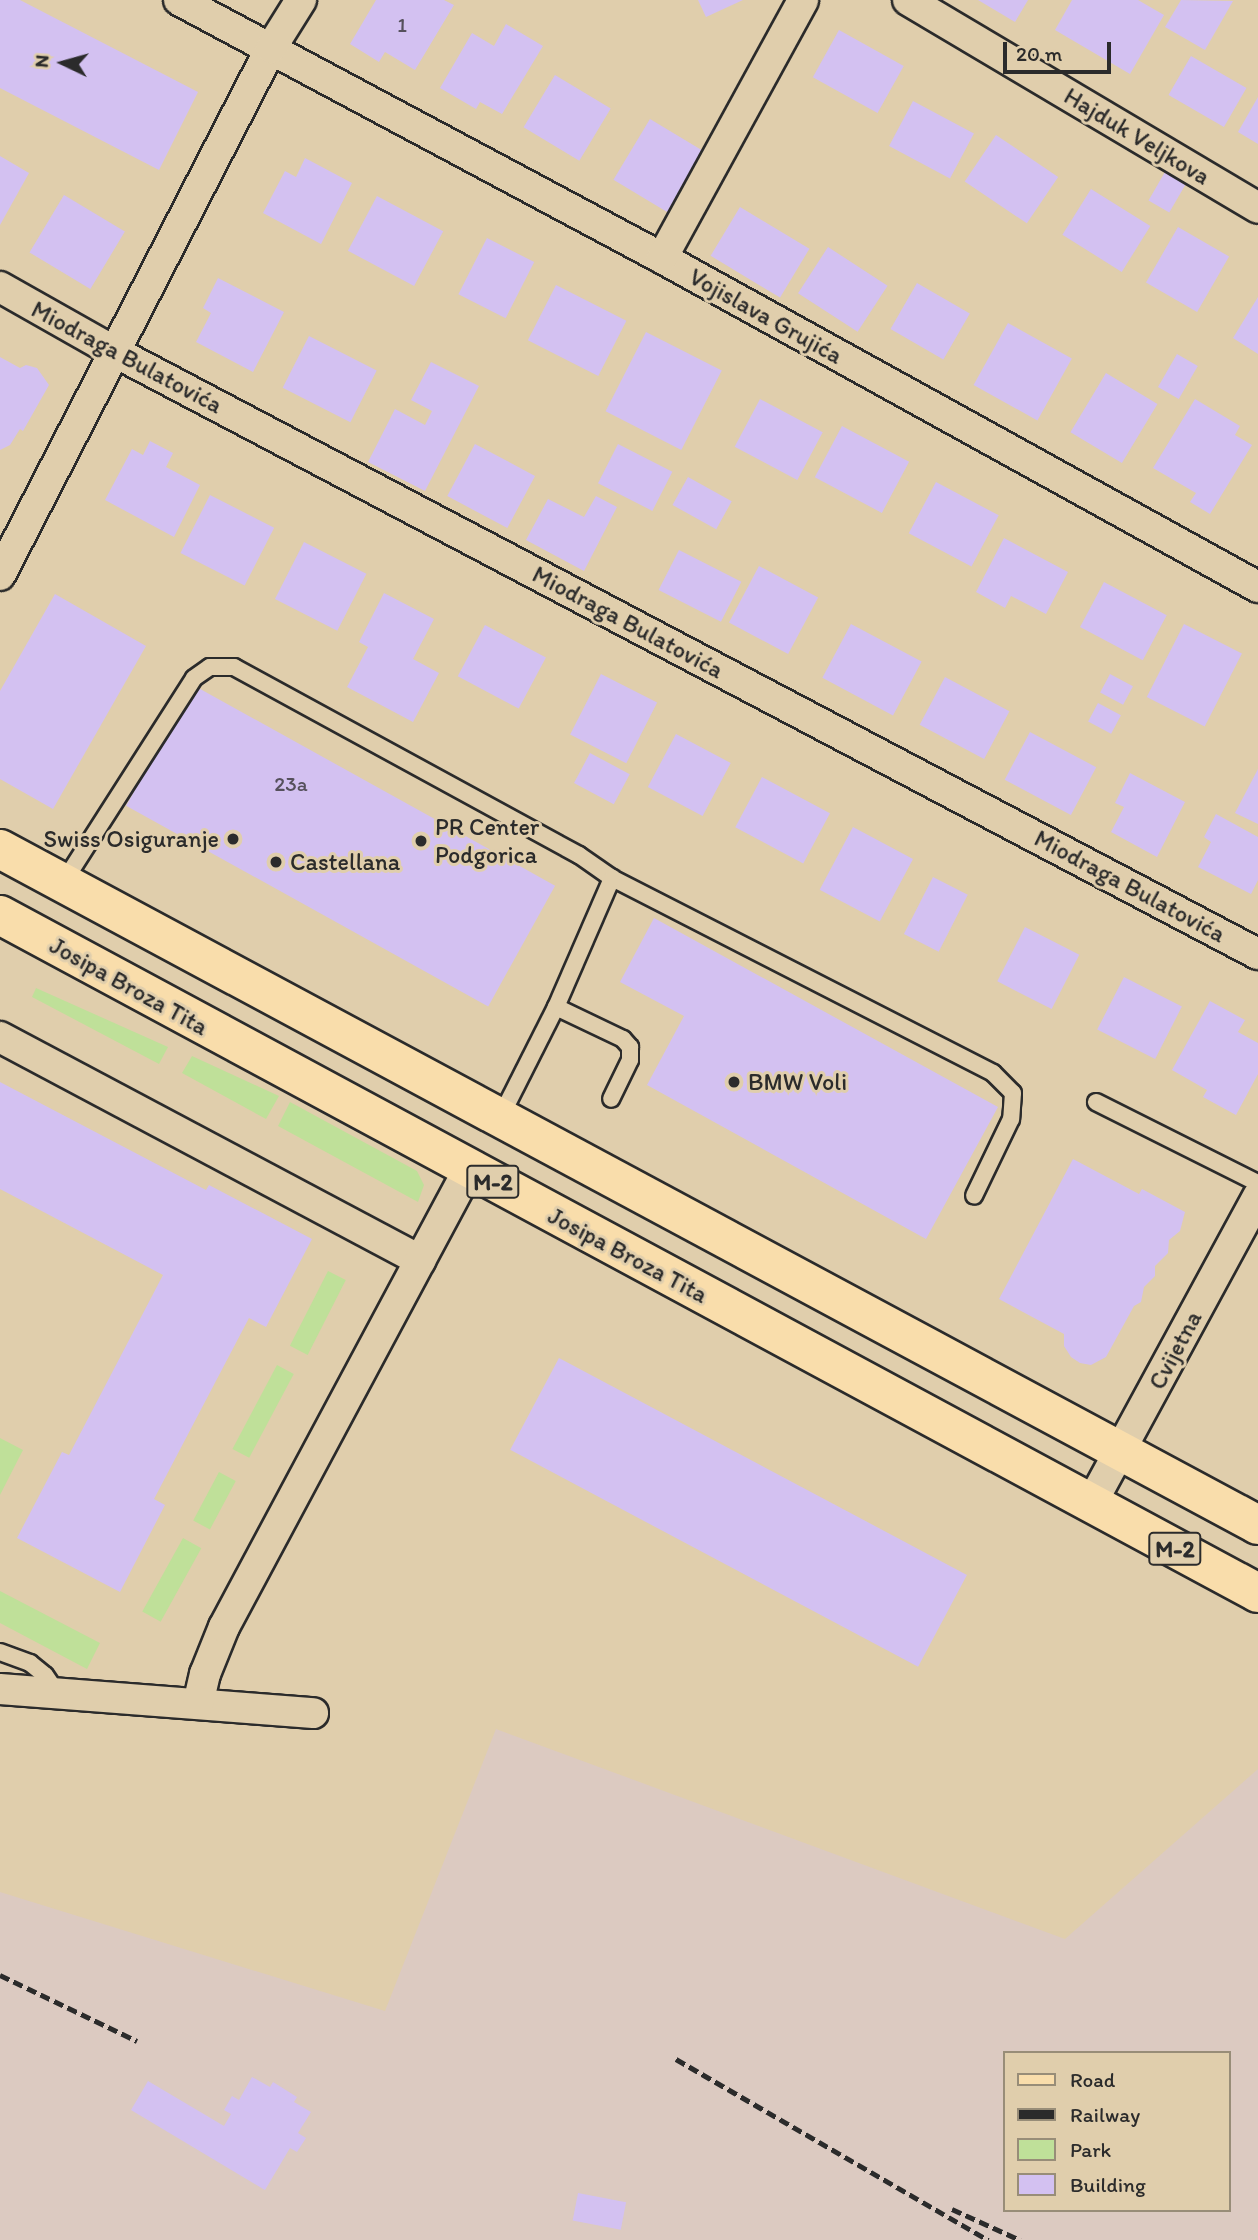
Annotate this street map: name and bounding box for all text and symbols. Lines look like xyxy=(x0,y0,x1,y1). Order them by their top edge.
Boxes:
house number: 1 xyxy=(397,12,407,38)
north arrow xyxy=(28,28,98,98)
scale bar xyxy=(1006,28,1114,72)
text: 20 m xyxy=(1016,41,1062,66)
text: N xyxy=(30,54,54,69)
street label: Hajduk Veljkova xyxy=(1059,81,1215,191)
street label: Vojislava Grujića xyxy=(684,262,848,370)
street label: Miodraga Bulatovića xyxy=(27,295,227,419)
street label: Miodraga Bulatovića xyxy=(528,560,728,684)
house number: 23a xyxy=(274,771,308,797)
place label: PR Center Podgorica xyxy=(435,813,539,869)
street label: Miodraga Bulatovića xyxy=(1030,824,1230,948)
place label: Swiss Osiguranje xyxy=(44,825,219,853)
marker: Swiss Osiguranje xyxy=(225,831,241,847)
marker: PR Center Podgorica xyxy=(413,833,429,849)
place label: Castellana xyxy=(290,848,400,876)
marker: Castellana xyxy=(268,854,284,870)
street label: Josipa Broza Tita xyxy=(45,931,213,1041)
place label: BMW Voli xyxy=(748,1068,847,1096)
marker: BMW Voli xyxy=(726,1074,742,1090)
road number: M-2 xyxy=(465,1162,521,1202)
street label: Josipa Broza Tita xyxy=(544,1201,712,1309)
street label: Cvijetna xyxy=(1142,1306,1208,1394)
road number: M-2 xyxy=(1147,1530,1203,1568)
legend xyxy=(1002,2051,1230,2212)
text: Road xyxy=(1070,2067,1115,2092)
text: Railway xyxy=(1070,2102,1140,2127)
text: Park xyxy=(1070,2137,1111,2162)
text: Building xyxy=(1070,2172,1146,2197)

